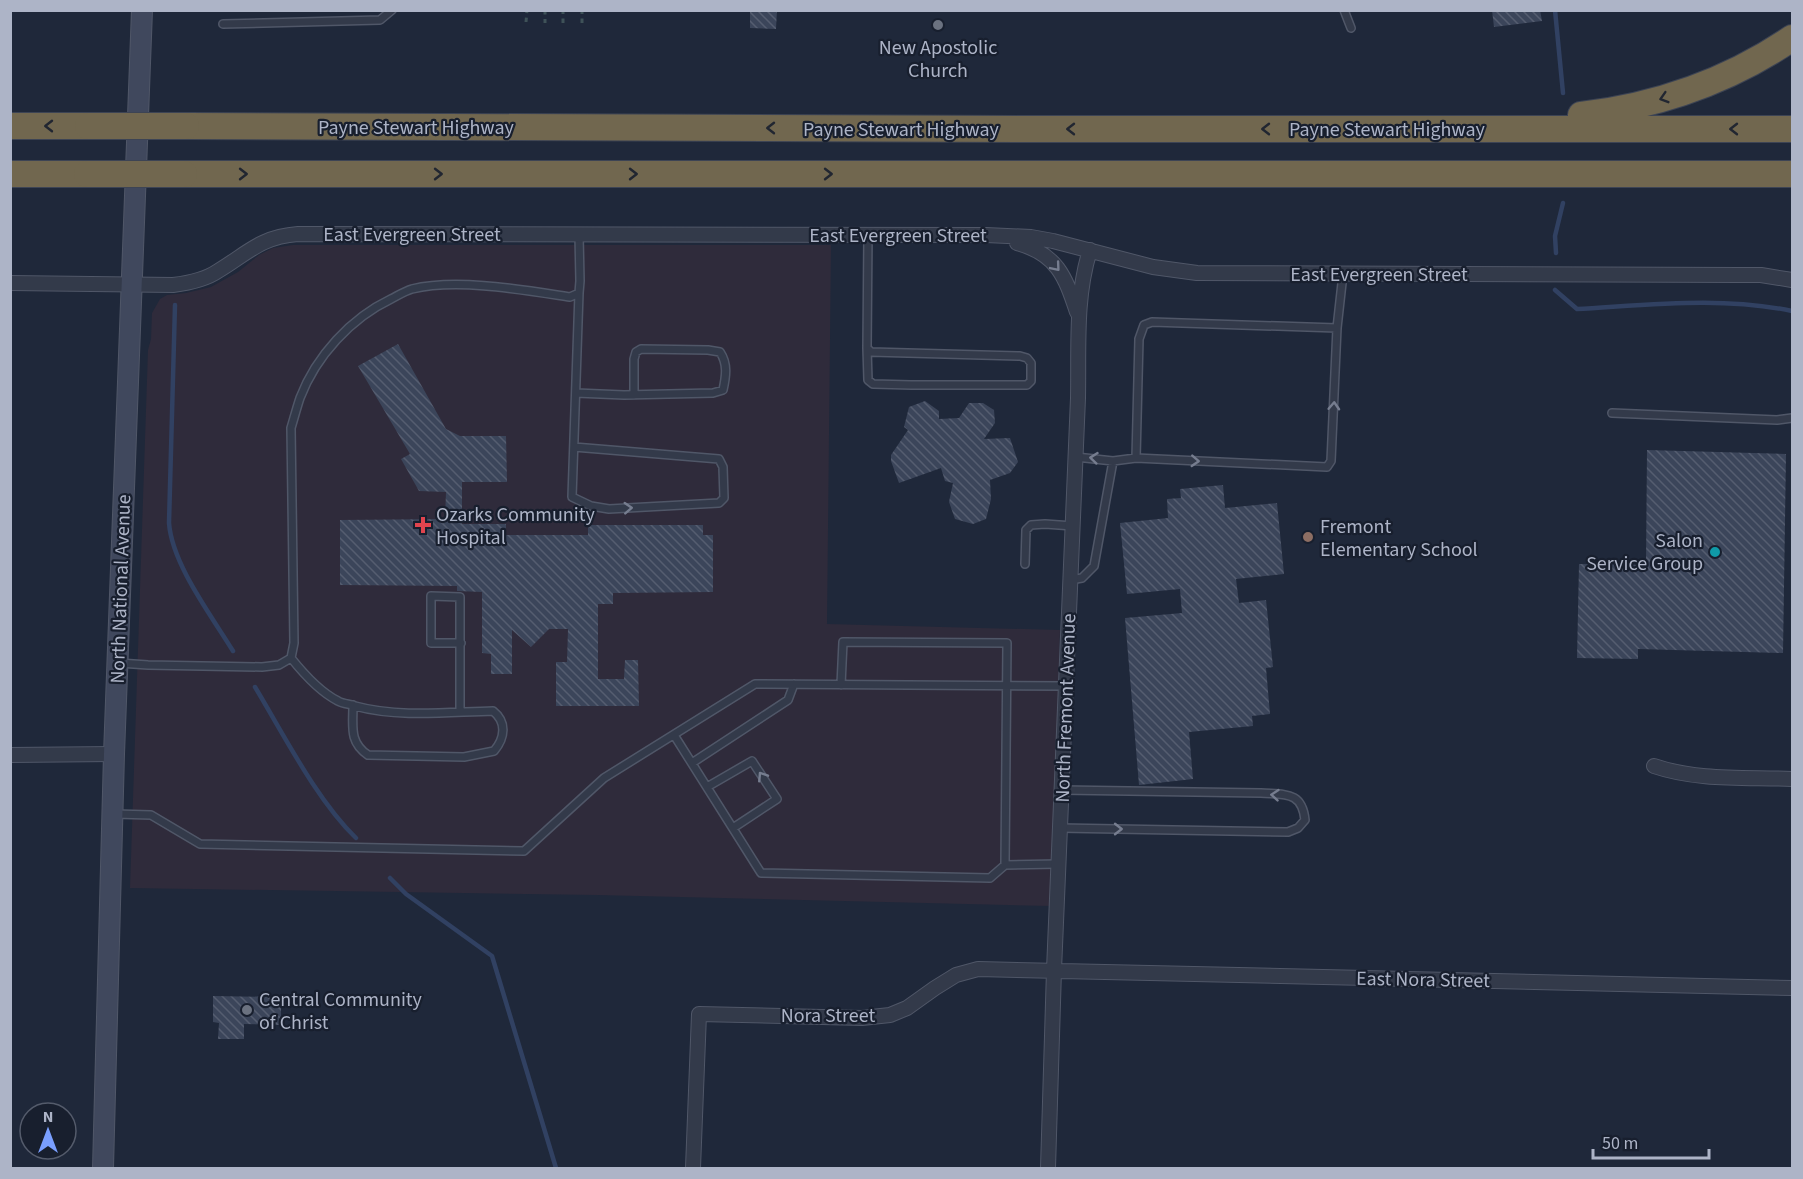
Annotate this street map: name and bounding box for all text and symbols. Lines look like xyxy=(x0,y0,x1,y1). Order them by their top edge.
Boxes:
marker: New Apostolic Church xyxy=(931,18,945,32)
place label: New Apostolic Church xyxy=(879,34,997,85)
one-way arrow xyxy=(1659,91,1670,104)
street label: Payne Stewart Highway xyxy=(318,114,515,142)
street label: Payne Stewart Highway xyxy=(803,116,1000,144)
street label: Payne Stewart Highway xyxy=(1289,116,1486,144)
one-way arrow xyxy=(45,120,54,132)
one-way arrow xyxy=(767,122,776,134)
one-way arrow xyxy=(1067,123,1076,135)
one-way arrow xyxy=(1262,123,1271,135)
one-way arrow xyxy=(1730,123,1739,135)
one-way arrow xyxy=(238,168,247,180)
one-way arrow xyxy=(433,168,442,180)
one-way arrow xyxy=(628,168,637,180)
one-way arrow xyxy=(823,168,832,180)
street label: East Evergreen Street xyxy=(323,221,501,249)
street label: East Evergreen Street xyxy=(809,222,987,250)
one-way arrow xyxy=(1049,260,1060,271)
street label: East Evergreen Street xyxy=(1290,261,1468,289)
one-way arrow xyxy=(1327,401,1340,410)
one-way arrow xyxy=(1090,452,1099,465)
one-way arrow xyxy=(1190,454,1199,467)
street label: North National Avenue xyxy=(104,494,138,684)
place label: Ozarks Community Hospital xyxy=(436,501,595,552)
one-way arrow xyxy=(624,502,633,515)
place label: Fremont Elementary School xyxy=(1320,513,1478,564)
marker: Ozarks Community Hospital xyxy=(414,516,432,534)
place label: Salon Service Group xyxy=(1586,527,1703,578)
marker: Fremont Elementary School xyxy=(1301,530,1315,544)
marker: Salon Service Group xyxy=(1708,545,1722,559)
street label: North Fremont Avenue xyxy=(1049,613,1083,803)
one-way arrow xyxy=(758,772,769,783)
one-way arrow xyxy=(1271,788,1280,801)
one-way arrow xyxy=(1114,823,1123,835)
street label: East Nora Street xyxy=(1356,965,1490,995)
place label: Central Community of Christ xyxy=(259,986,423,1037)
street label: Nora Street xyxy=(781,1002,875,1030)
marker: Central Community of Christ xyxy=(240,1003,254,1017)
north arrow xyxy=(18,1101,78,1161)
text: N xyxy=(43,1106,53,1128)
scale bar xyxy=(1593,1122,1708,1160)
text: 50 m xyxy=(1602,1131,1638,1156)

